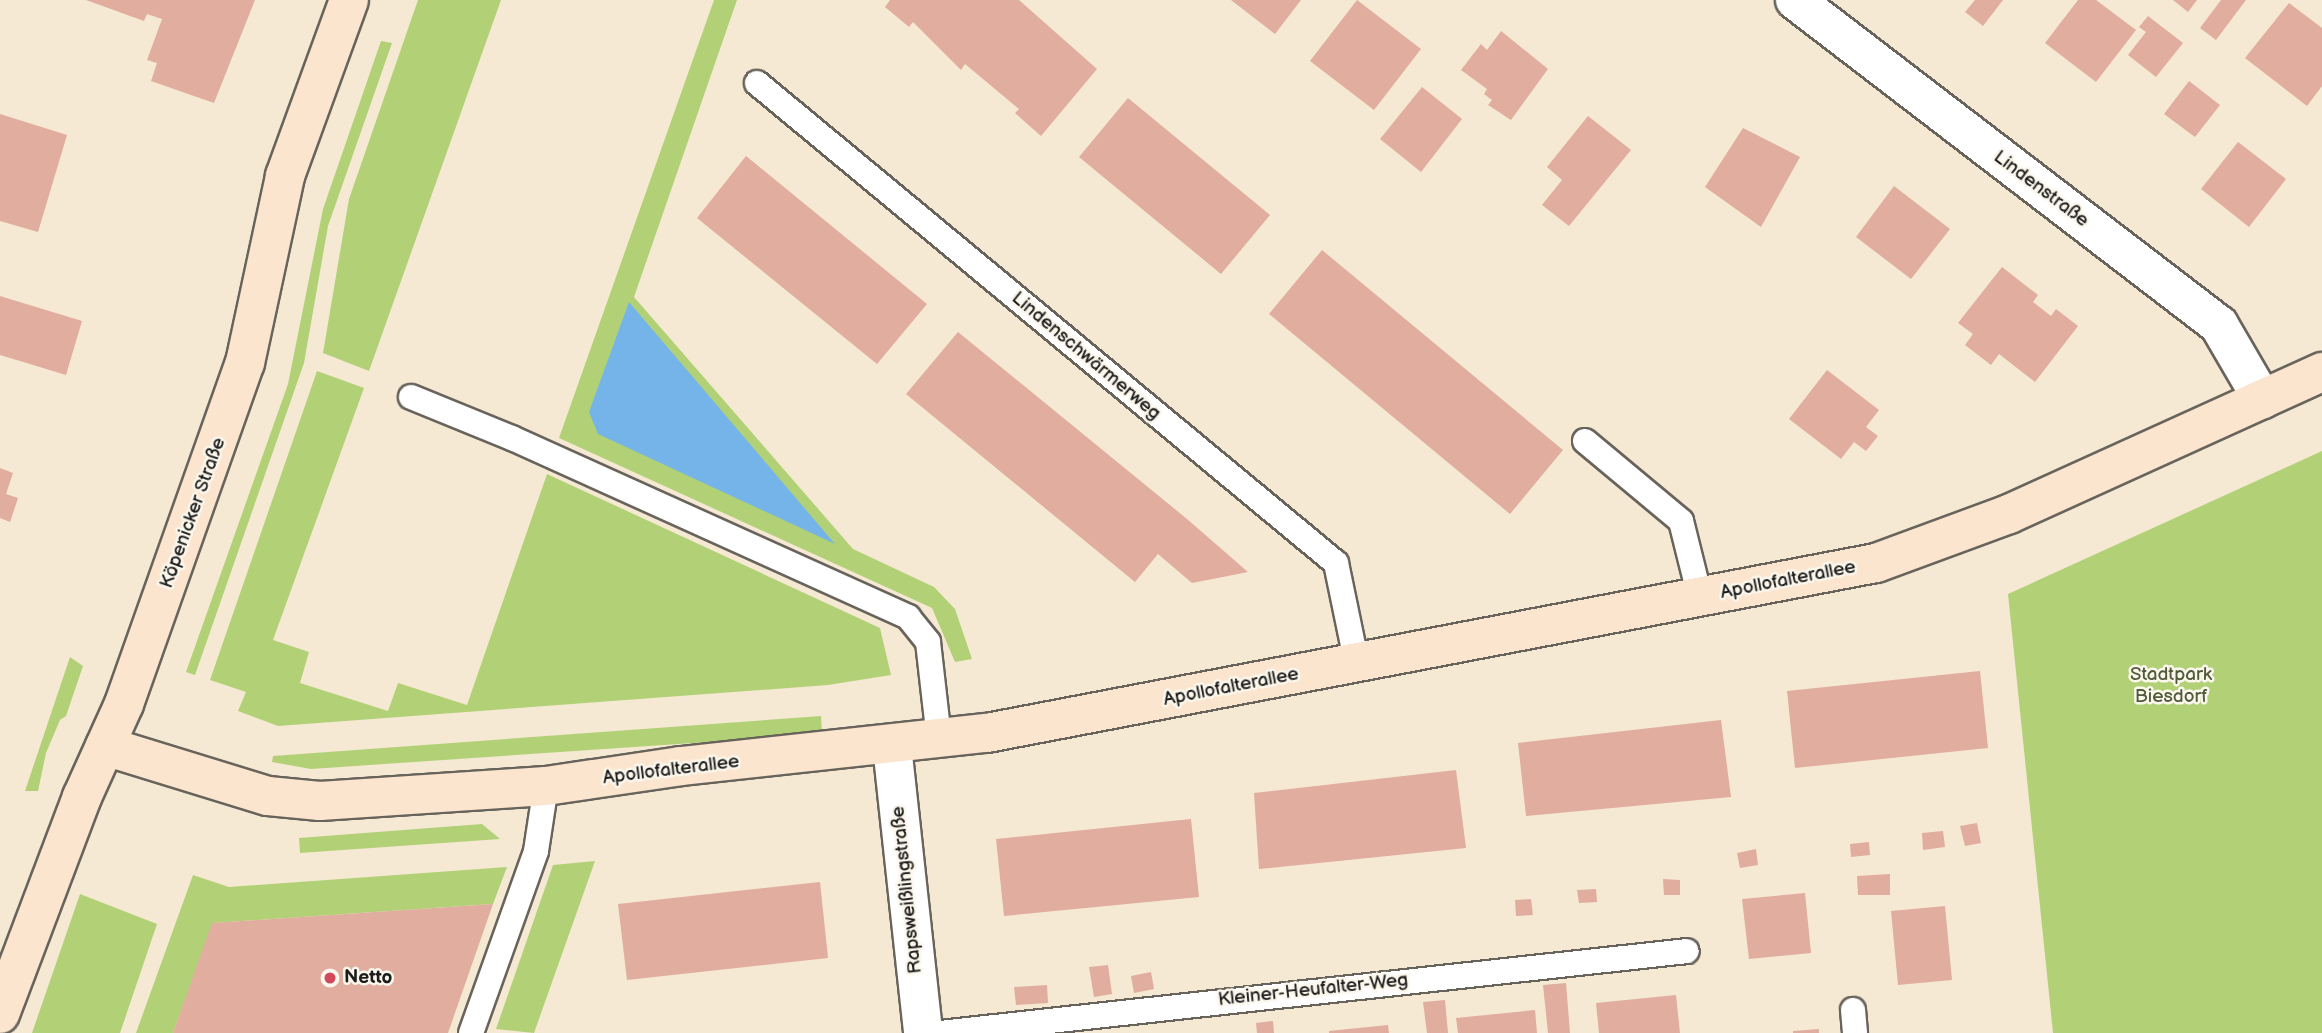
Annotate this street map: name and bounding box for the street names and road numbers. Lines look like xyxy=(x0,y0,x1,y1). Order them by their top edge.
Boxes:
street label: Lindenstraße xyxy=(1989,146,2093,232)
street label: Lindenschwärmerweg xyxy=(1007,287,1165,425)
street label: Köpenicker Straße xyxy=(155,434,231,592)
street label: Apollofalterallee xyxy=(1718,556,1858,604)
street label: Apollofalterallee xyxy=(1161,663,1301,711)
street label: Apollofalterallee xyxy=(601,750,741,790)
street label: Rapsweißlingstraße xyxy=(887,805,927,975)
street label: Kleiner-Heufalter-Weg xyxy=(1217,969,1409,1011)

